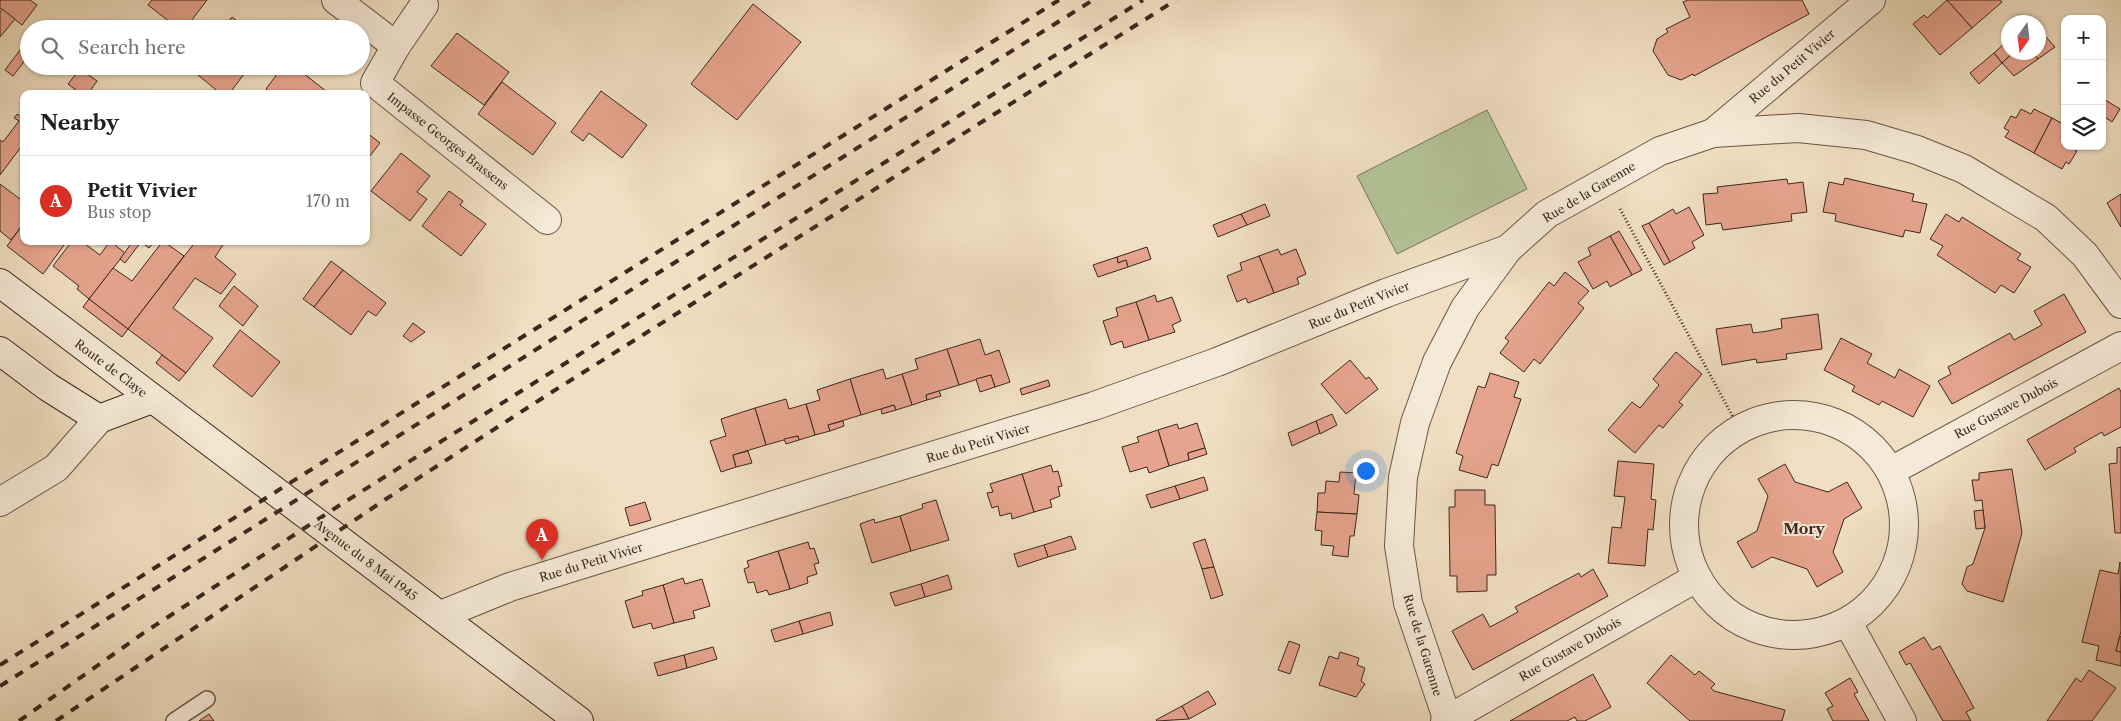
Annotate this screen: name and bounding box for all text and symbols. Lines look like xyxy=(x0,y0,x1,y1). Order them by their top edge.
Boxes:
north arrow xyxy=(2001,15,2046,60)
map controls xyxy=(2061,15,2106,150)
button: + xyxy=(2061,15,2106,60)
search box xyxy=(20,20,370,75)
street label: Rue du Petit Vivier xyxy=(1746,26,1838,106)
icon: search xyxy=(38,34,66,62)
text: Search here xyxy=(78,36,186,59)
button: − xyxy=(2061,60,2106,105)
street label: Impasse Georges Brassens xyxy=(384,89,512,193)
button: layers xyxy=(2061,105,2106,150)
text: Nearby xyxy=(40,110,119,135)
street label: Rue de la Garenne xyxy=(1540,158,1638,226)
text: Petit Vivier xyxy=(87,179,197,202)
text: A xyxy=(50,191,62,211)
text: 170 m xyxy=(306,191,350,211)
text: Bus stop xyxy=(87,202,151,222)
street label: Rue du Petit Vivier xyxy=(1306,278,1412,332)
street label: Route de Claye xyxy=(72,336,150,400)
street label: Rue Gustave Dubois xyxy=(1952,374,2060,442)
street label: Rue du Petit Vivier xyxy=(925,420,1031,466)
your location xyxy=(1353,458,1379,484)
street label: Avenue du 8 Mai 1945 xyxy=(311,516,420,604)
pin: A xyxy=(526,519,558,560)
district label: Mory xyxy=(1783,519,1826,538)
street label: Rue du Petit Vivier xyxy=(538,539,644,585)
street label: Rue de la Garenne xyxy=(1400,592,1446,698)
street label: Rue Gustave Dubois xyxy=(1516,614,1624,684)

